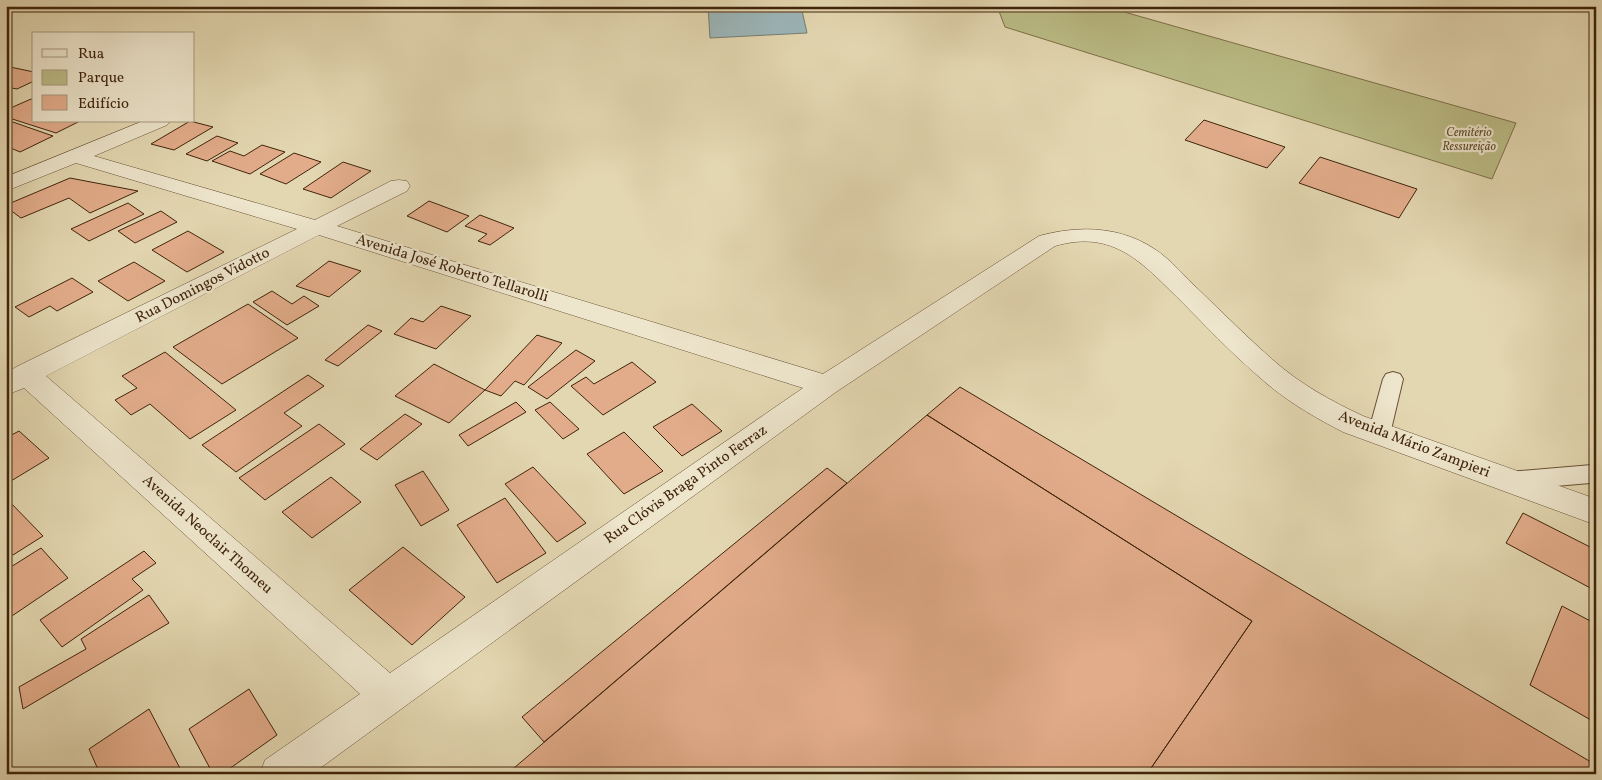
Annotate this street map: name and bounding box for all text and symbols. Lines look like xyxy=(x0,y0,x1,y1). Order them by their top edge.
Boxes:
legend xyxy=(32,32,195,122)
text: Rua xyxy=(78,44,104,65)
text: Parque xyxy=(78,68,124,89)
text: Edifício xyxy=(78,94,129,115)
park label: Cemitério Ressureição xyxy=(1442,125,1496,155)
street label: Avenida José Roberto Tellarolli xyxy=(353,230,551,308)
street label: Rua Domingos Vidotto xyxy=(132,243,274,329)
street label: Avenida Mário Zampieri xyxy=(1335,406,1493,484)
street label: Rua Clóvis Braga Pinto Ferraz xyxy=(600,420,772,550)
street label: Avenida Neoclair Thomeu xyxy=(137,471,277,599)

